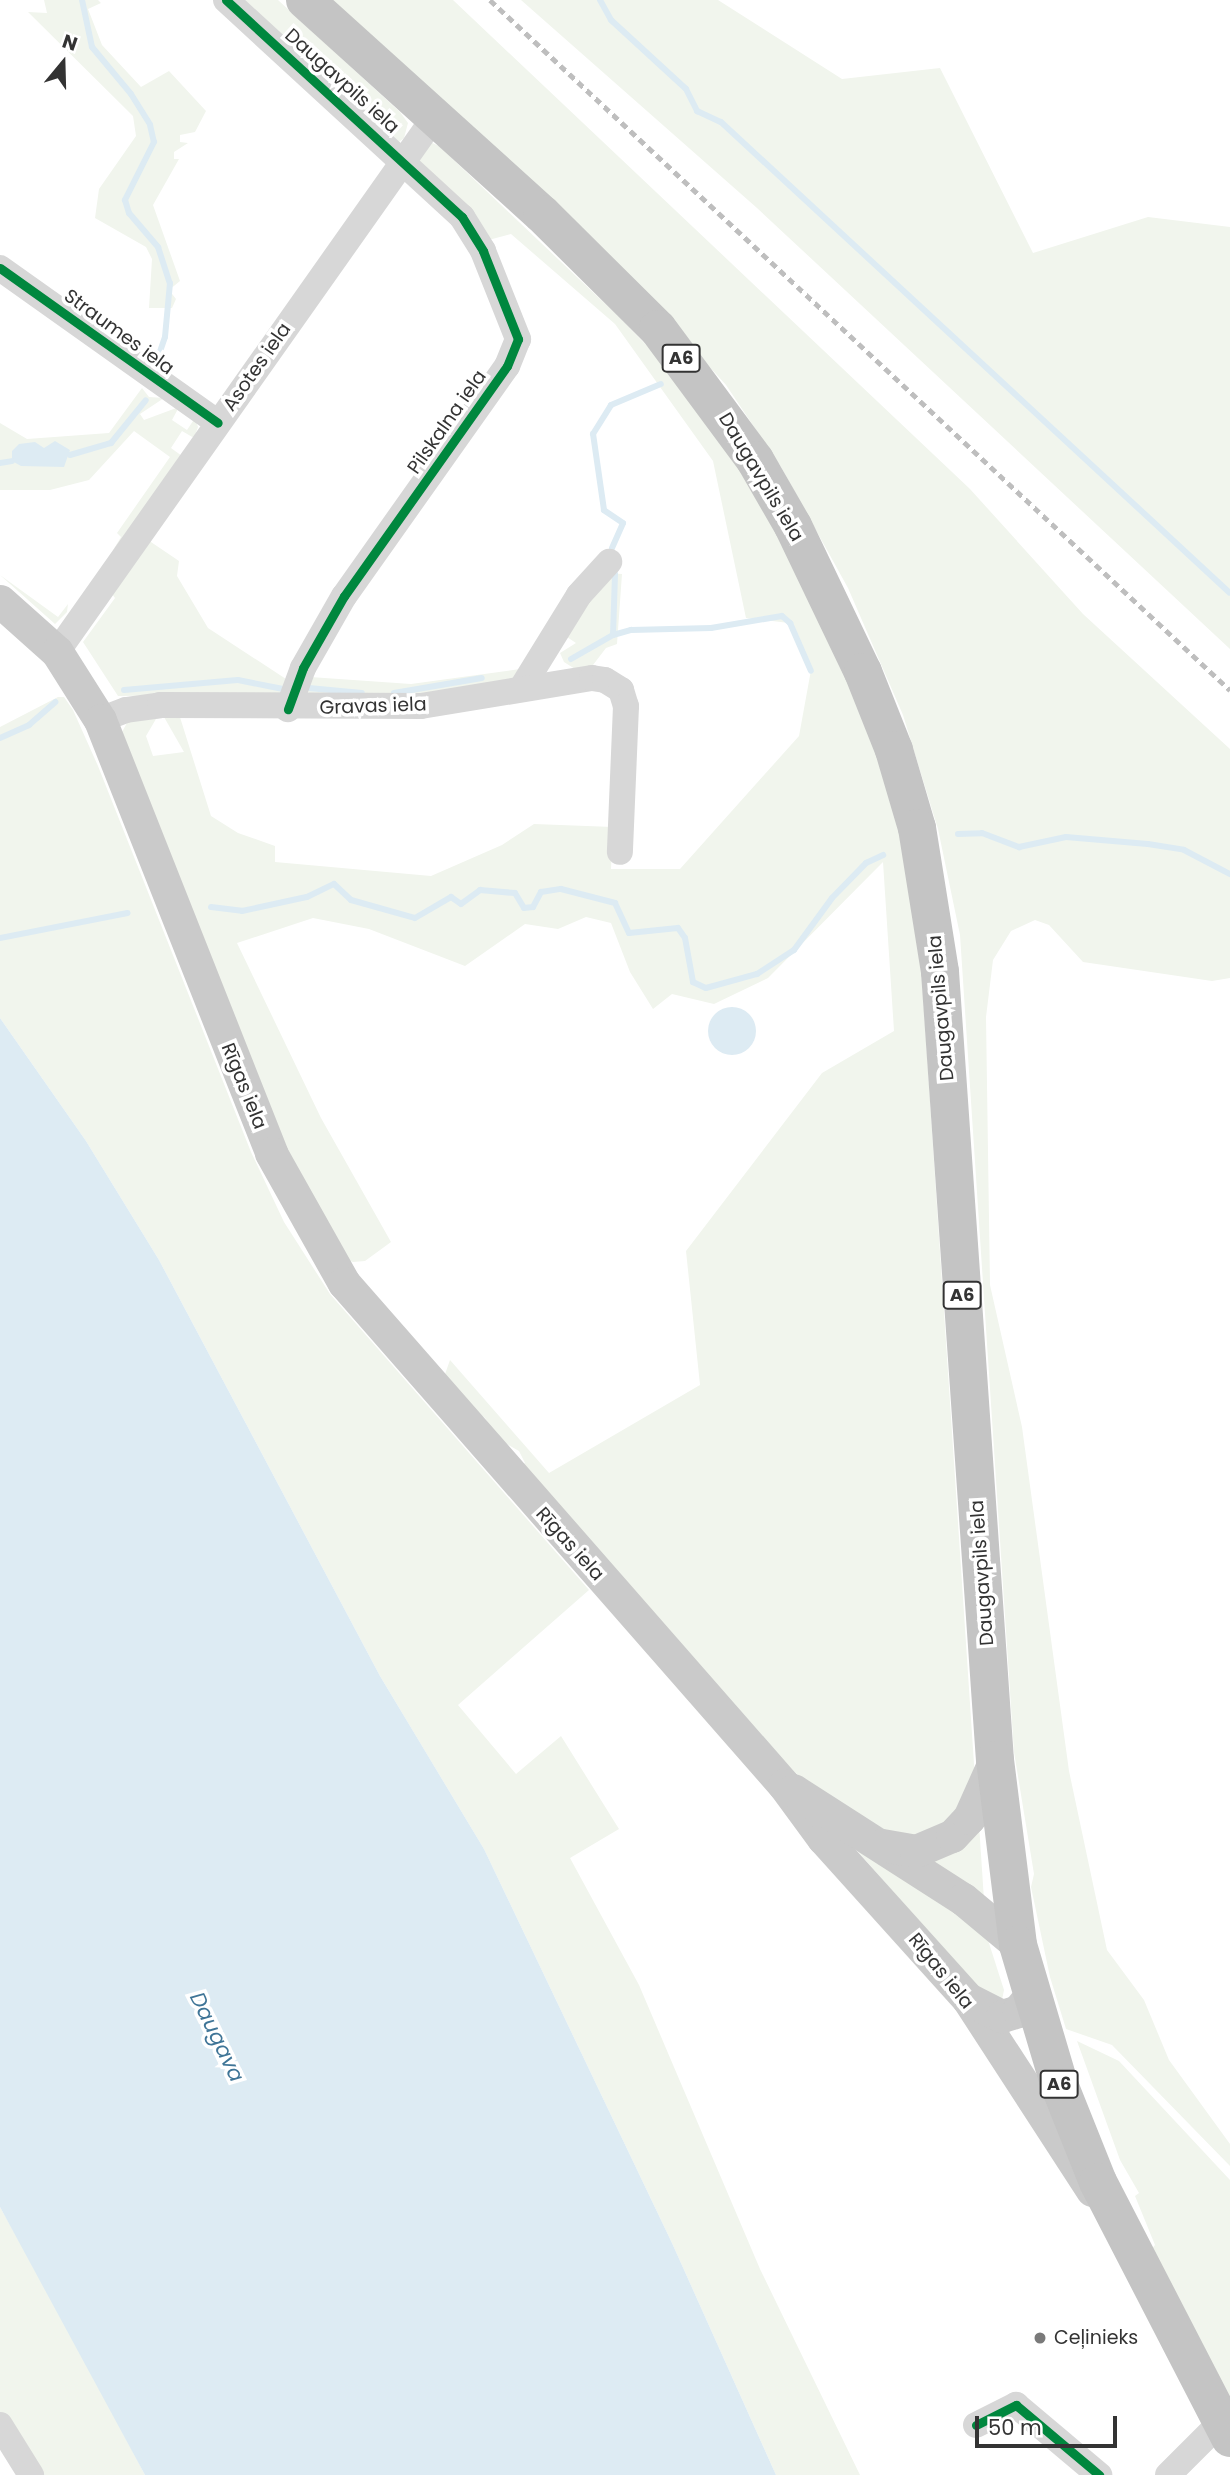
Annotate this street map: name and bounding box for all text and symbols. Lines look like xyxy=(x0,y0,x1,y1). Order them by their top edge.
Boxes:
street label: Daugavpils iela xyxy=(280,24,404,138)
north arrow xyxy=(28,28,98,98)
text: N xyxy=(59,28,81,58)
street label: Straumes iela xyxy=(60,284,178,380)
street label: Asotes iela xyxy=(218,318,296,416)
road number: A6 xyxy=(660,344,702,372)
street label: Pilskalna iela xyxy=(403,366,491,478)
street label: Daugavpils iela xyxy=(714,409,808,545)
street label: Gravas iela xyxy=(319,693,427,719)
street label: Daugavpils iela xyxy=(923,934,959,1082)
street label: Rīgas iela xyxy=(216,1040,272,1132)
road number: A6 xyxy=(941,1280,983,1310)
street label: Daugavpils iela xyxy=(966,1499,998,1647)
street label: Rīgas iela xyxy=(531,1503,609,1585)
street label: Rīgas iela xyxy=(904,1929,978,2013)
water label: Daugava xyxy=(184,1988,250,2086)
road number: A6 xyxy=(1038,2070,1080,2098)
place label: Ceļinieks xyxy=(1054,2327,1138,2349)
marker: Ceļinieks xyxy=(1032,2330,1048,2346)
scale bar xyxy=(978,2402,1120,2446)
text: 50 m xyxy=(988,2413,1042,2442)

